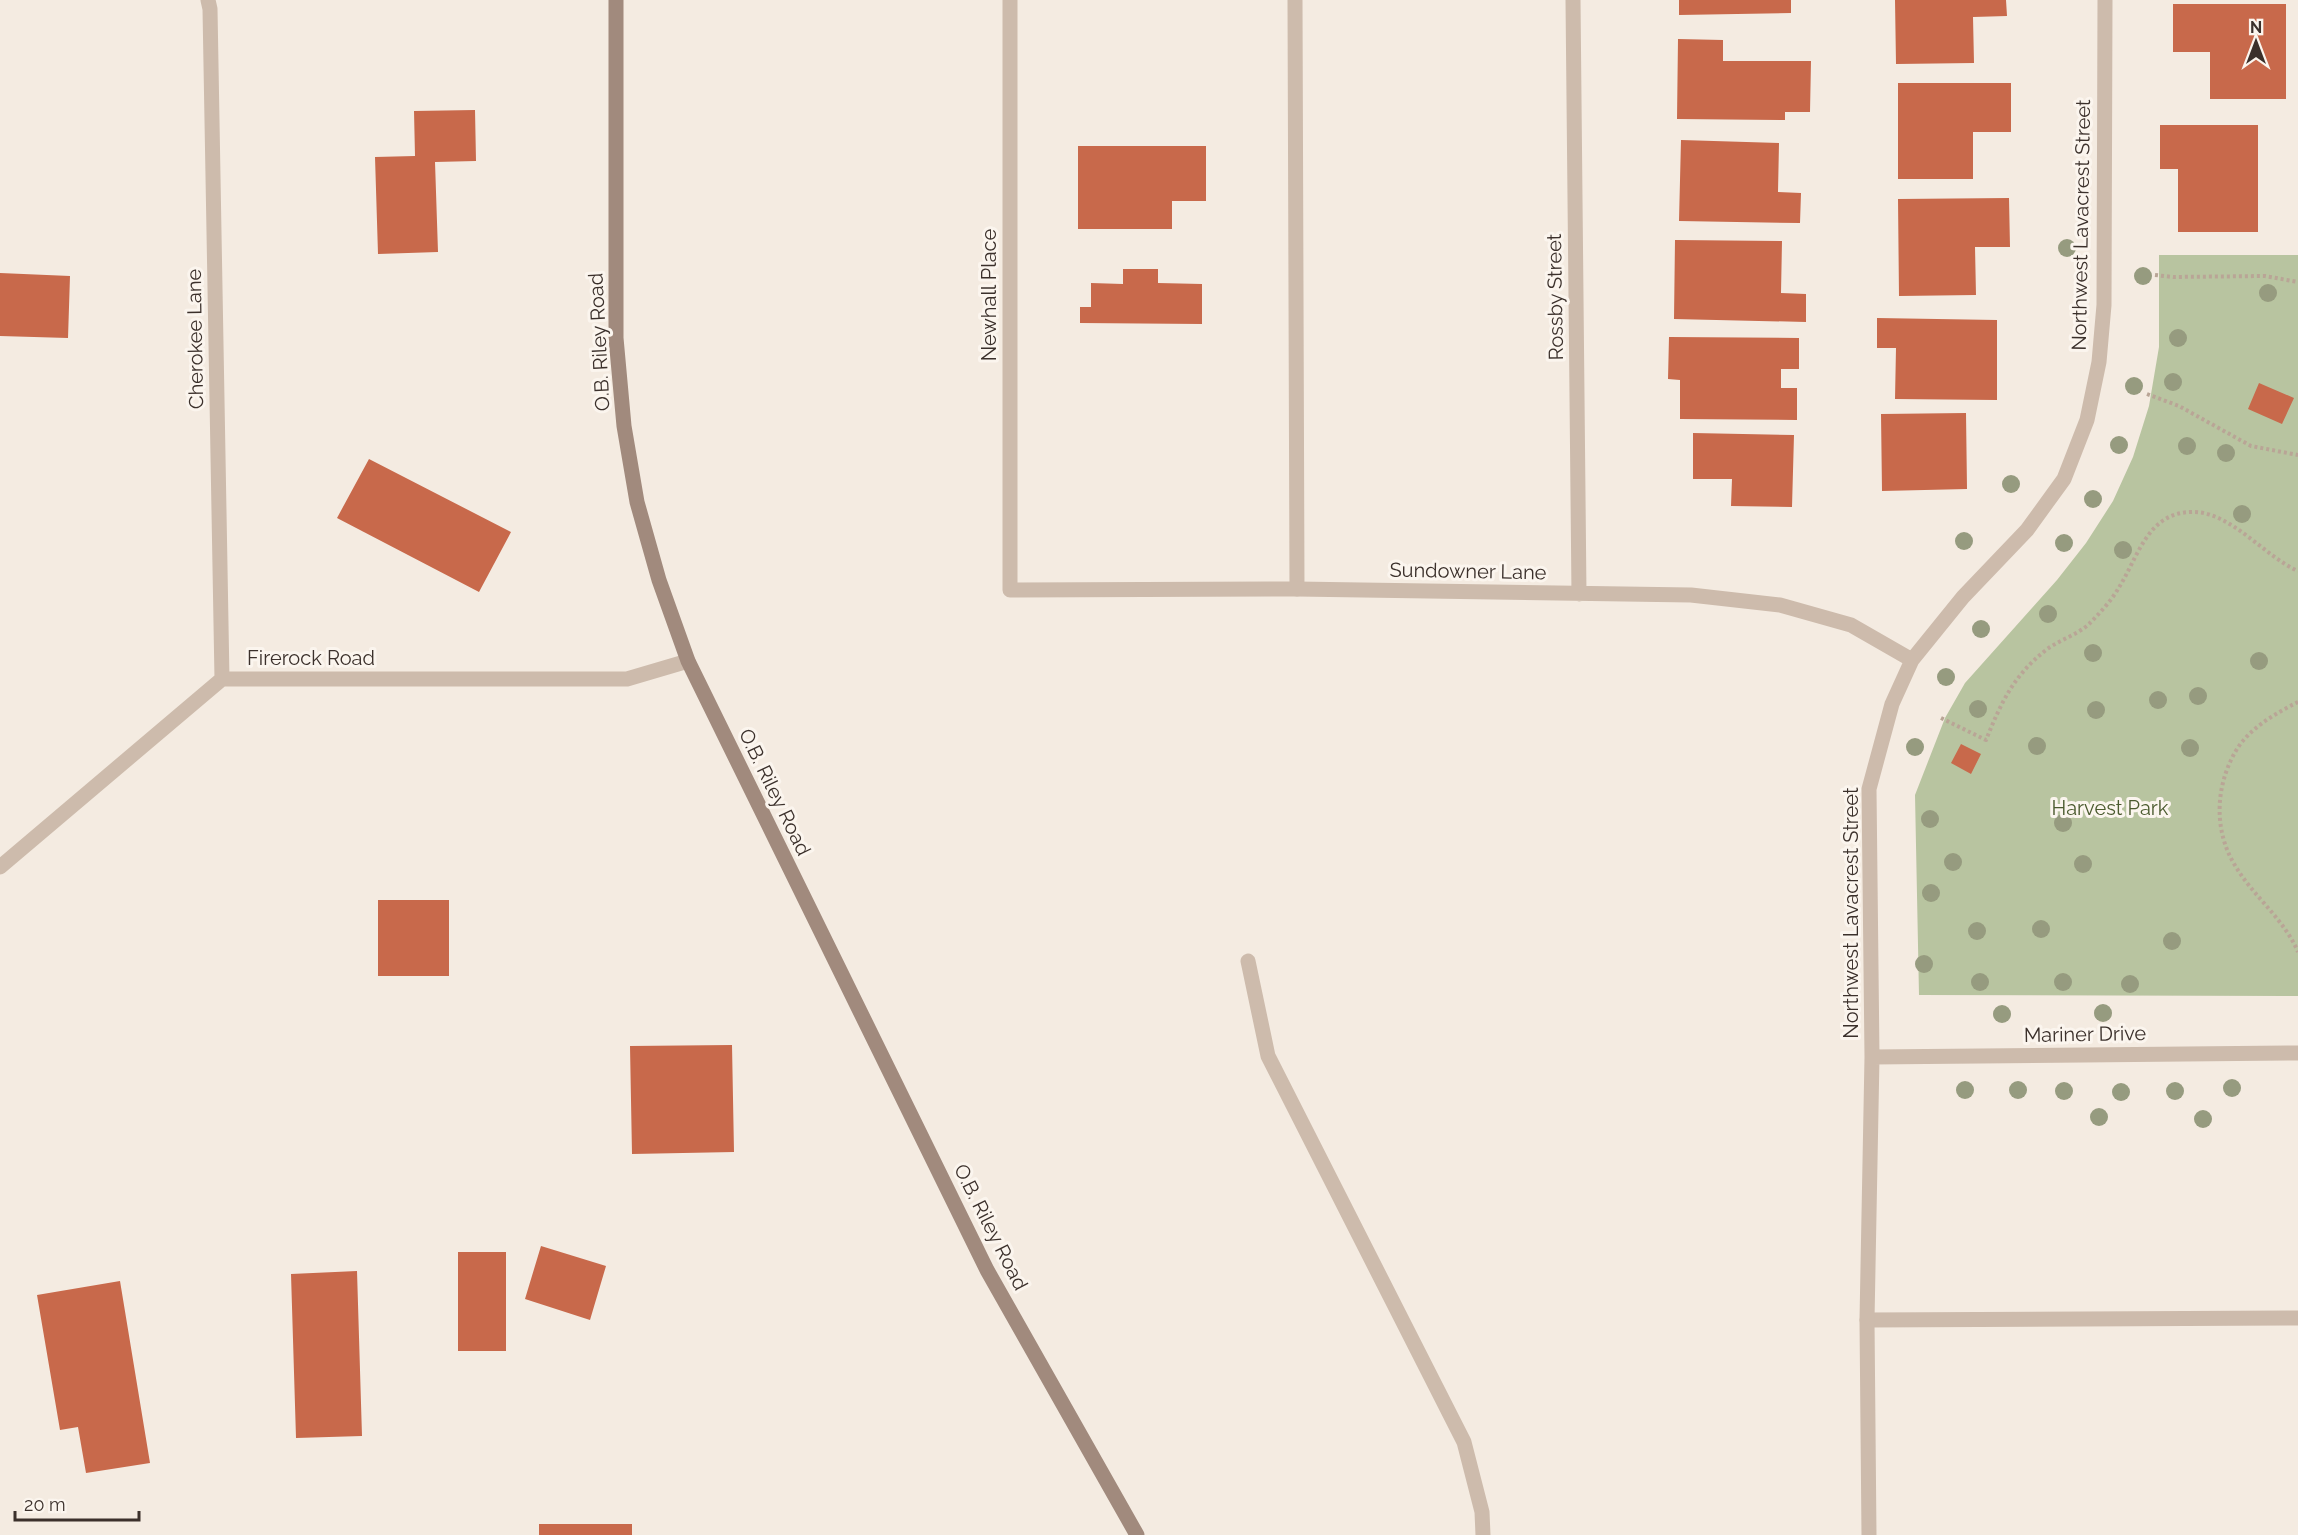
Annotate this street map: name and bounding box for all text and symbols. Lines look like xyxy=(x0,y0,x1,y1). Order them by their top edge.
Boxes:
north arrow xyxy=(2226,12,2286,72)
text: N xyxy=(2250,18,2262,37)
street label: Northwest Lavacrest Street xyxy=(2067,99,2095,351)
street label: Newhall Place xyxy=(977,229,1001,361)
street label: Rossby Street xyxy=(1542,233,1568,361)
street label: Cherokee Lane xyxy=(182,268,208,409)
street label: O.B. Riley Road xyxy=(583,272,615,412)
street label: Sundowner Lane xyxy=(1389,558,1547,584)
street label: Firerock Road xyxy=(247,646,375,670)
street label: O.B. Riley Road xyxy=(734,725,816,859)
street label: Northwest Lavacrest Street xyxy=(1839,787,1863,1039)
park label: Harvest Park xyxy=(2052,796,2169,820)
street label: Mariner Drive xyxy=(2024,1021,2147,1047)
street label: O.B. Riley Road xyxy=(949,1160,1033,1294)
scale bar xyxy=(15,1484,140,1522)
text: 20 m xyxy=(24,1494,66,1515)

